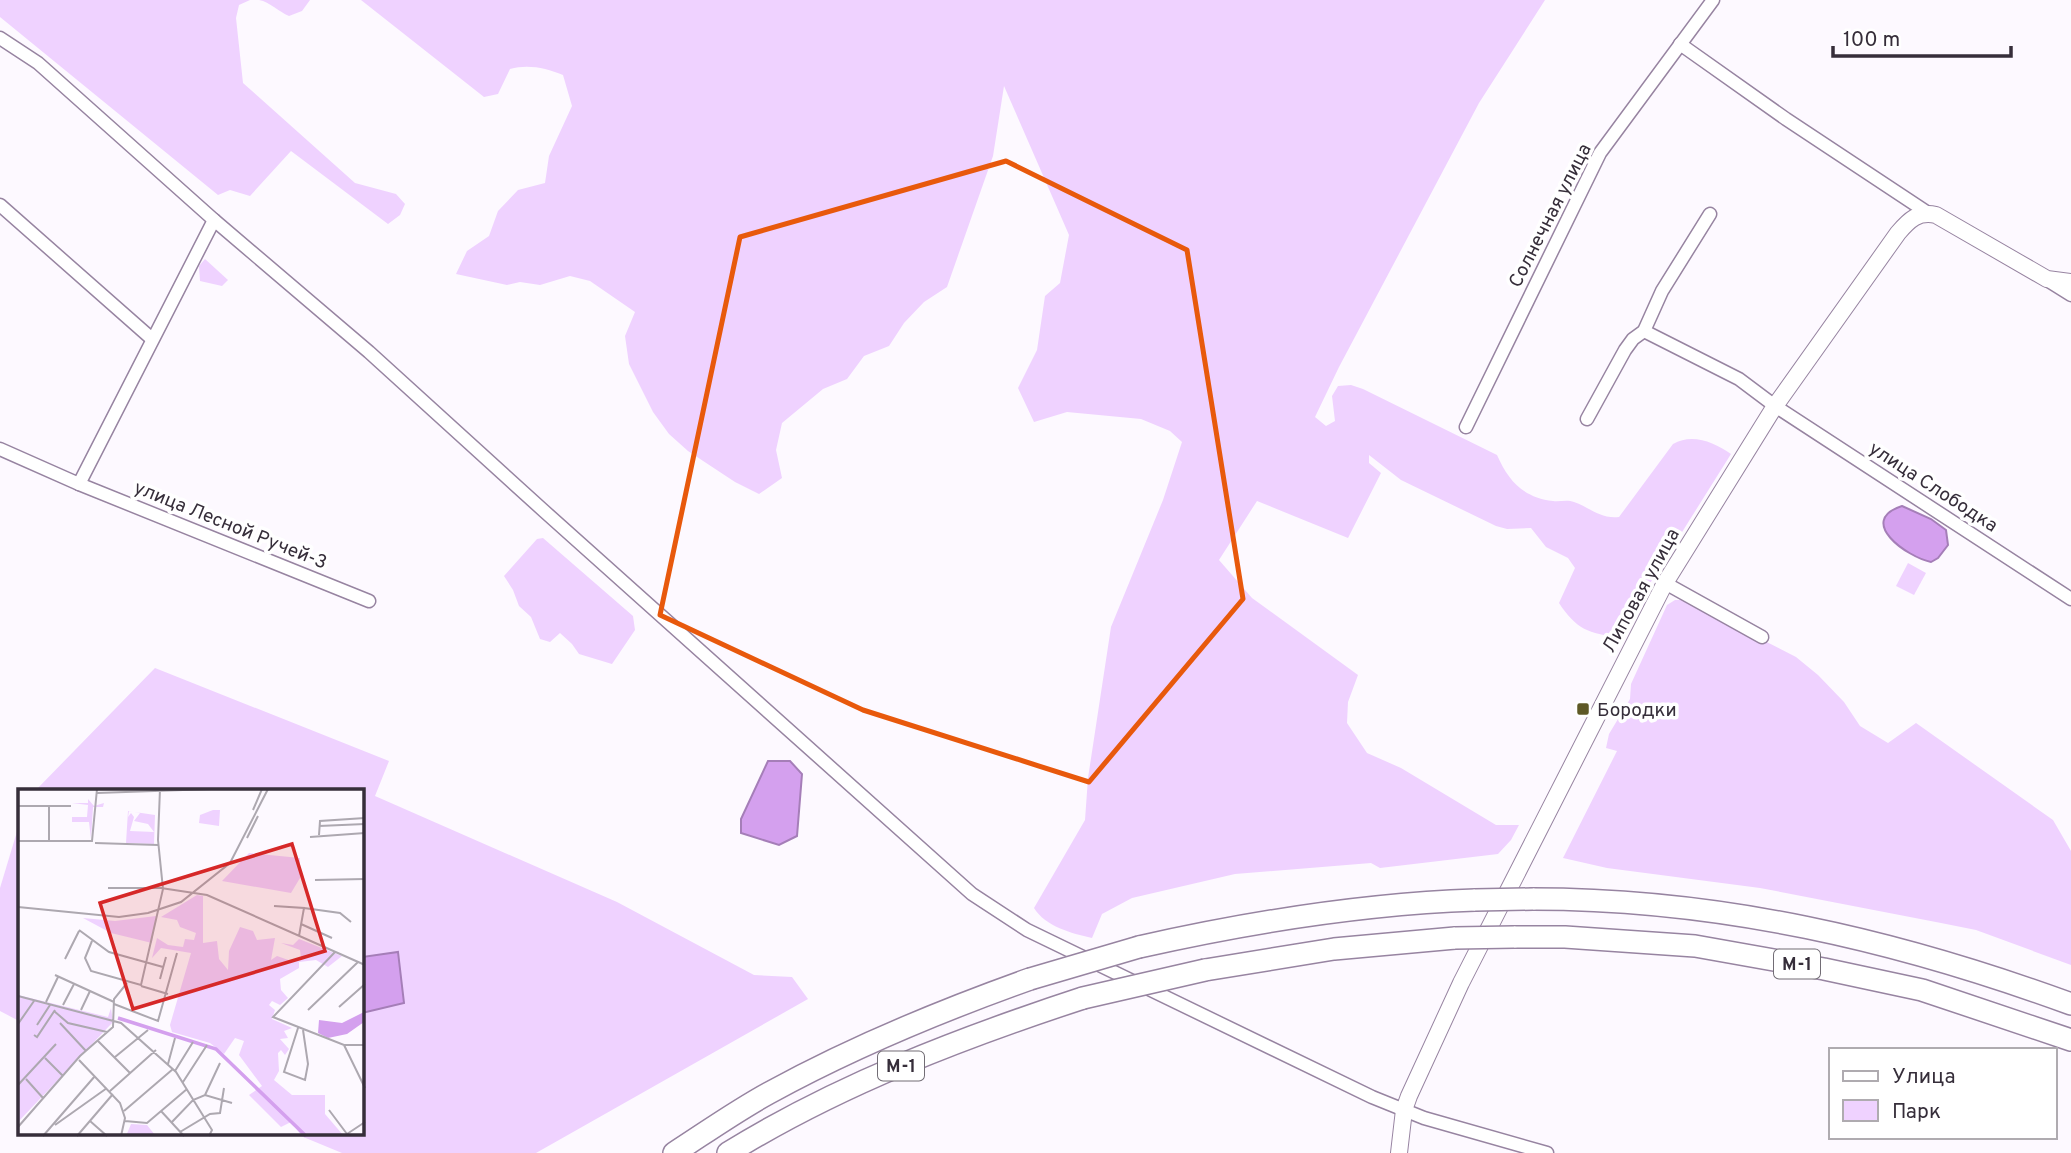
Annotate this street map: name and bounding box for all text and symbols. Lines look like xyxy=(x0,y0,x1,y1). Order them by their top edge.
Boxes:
scale bar xyxy=(1833,14,2011,58)
text: 100 m xyxy=(1843,27,1900,54)
street label: Солнечная улица xyxy=(1504,140,1597,292)
street label: улица Слободка xyxy=(1864,437,2002,538)
street label: улица Лесной Ручей-3 xyxy=(130,476,330,576)
street label: Липовая улица xyxy=(1598,525,1686,657)
place label: Бородки xyxy=(1597,699,1677,723)
marker: Бородки xyxy=(1575,701,1591,717)
inset map xyxy=(18,789,364,1136)
road number: М-1 xyxy=(1774,950,1820,979)
legend xyxy=(1829,1048,2057,1139)
road number: М-1 xyxy=(878,1051,924,1080)
text: Улица xyxy=(1892,1064,1956,1091)
text: Парк xyxy=(1892,1099,1941,1126)

